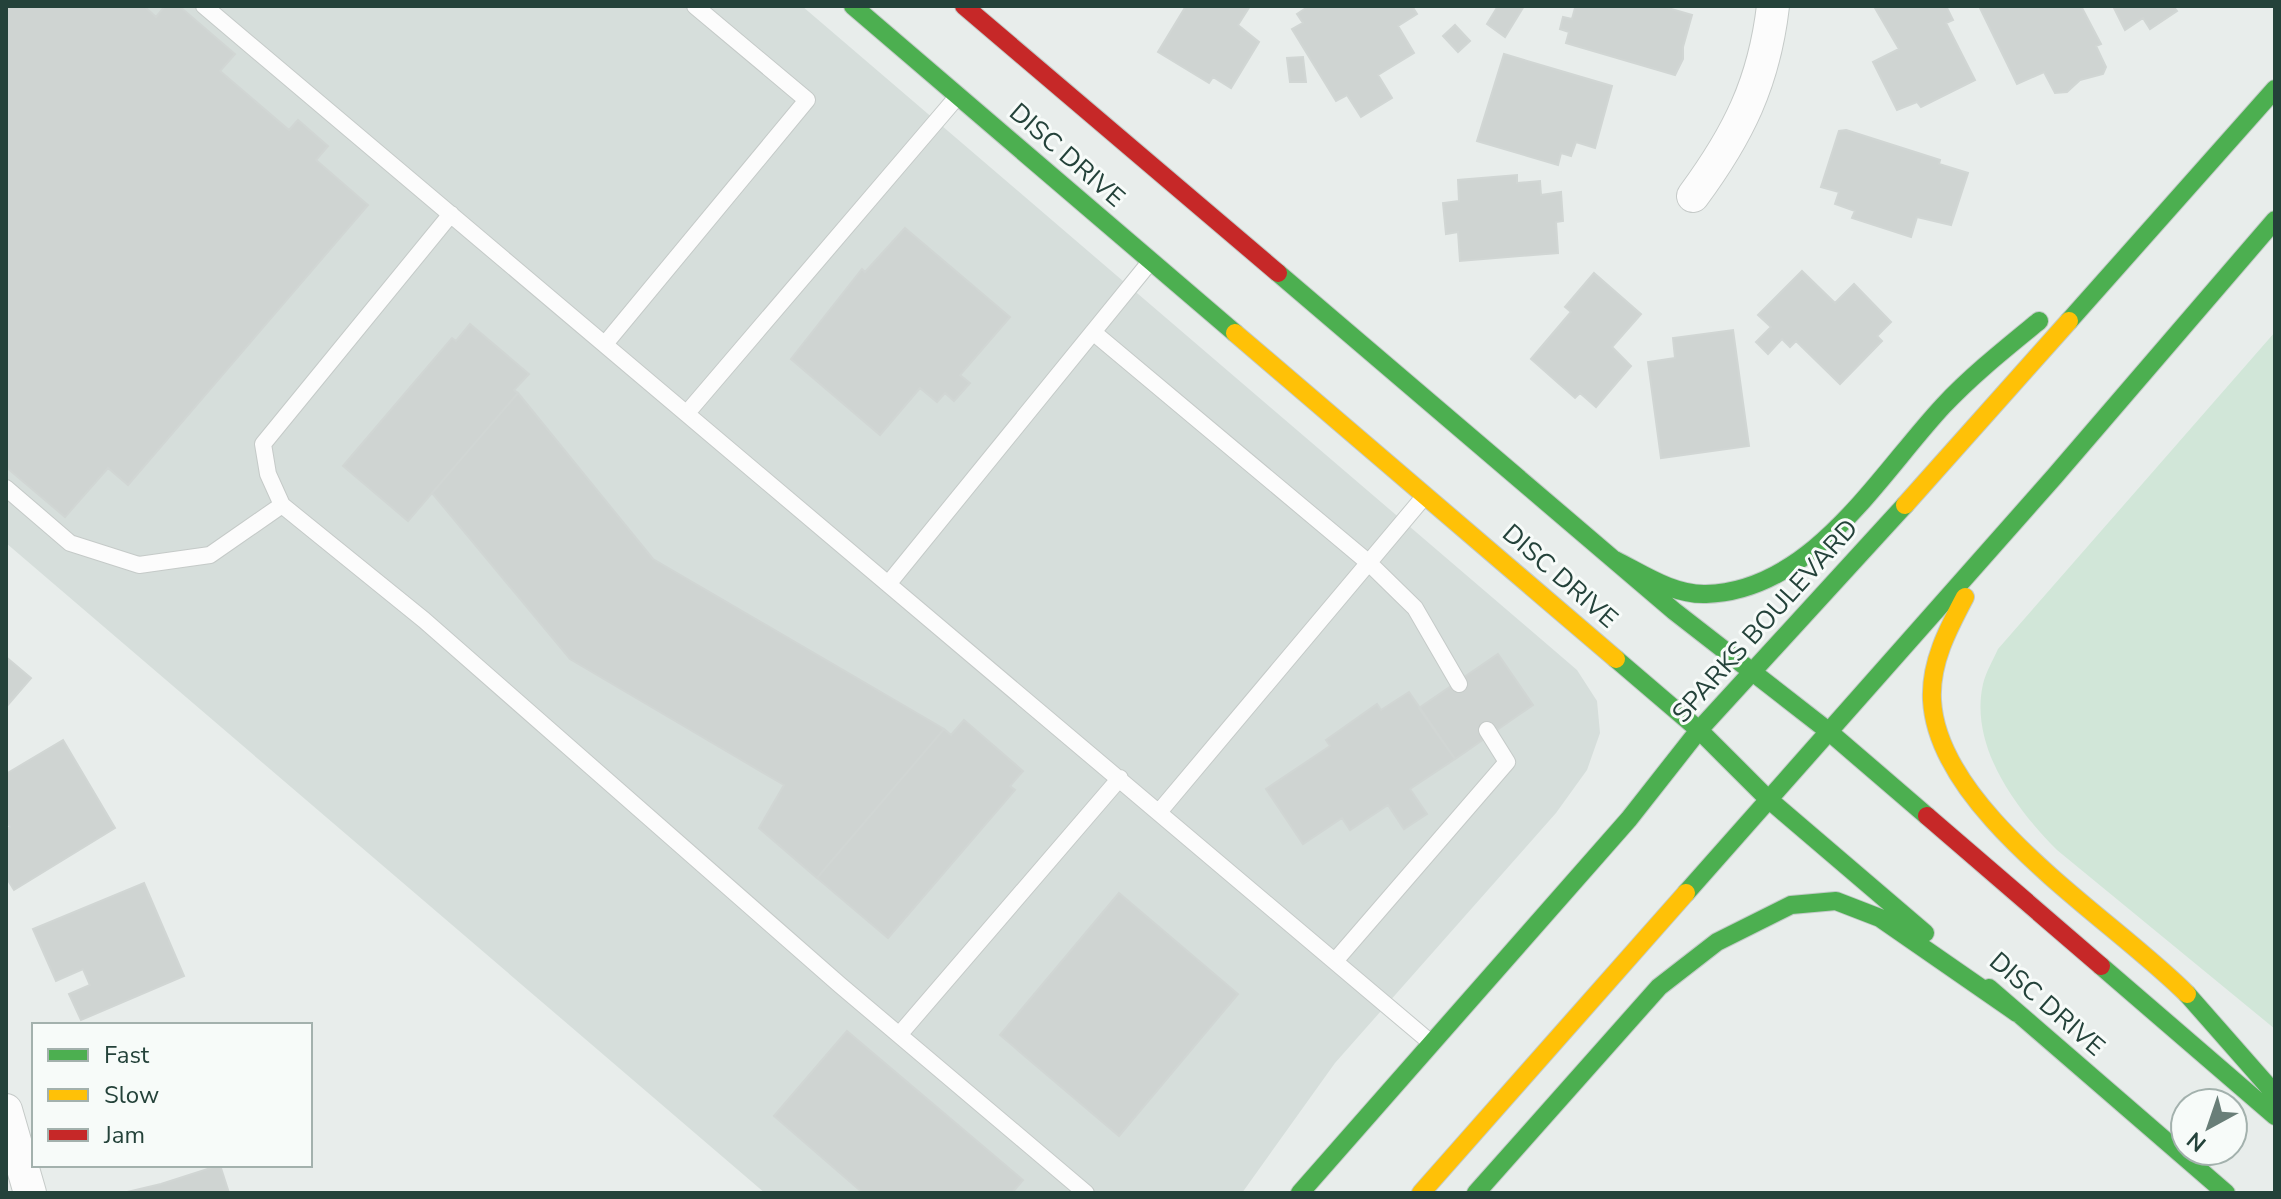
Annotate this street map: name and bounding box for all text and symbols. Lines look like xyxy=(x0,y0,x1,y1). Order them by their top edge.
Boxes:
street label: DISC DRIVE xyxy=(1002,95,1132,215)
street label: SPARKS BOULEVARD xyxy=(1664,512,1866,730)
street label: DISC DRIVE xyxy=(1495,516,1625,636)
street label: DISC DRIVE xyxy=(1982,944,2112,1064)
legend xyxy=(32,1023,312,1167)
text: Fast xyxy=(104,1039,150,1071)
text: Slow xyxy=(104,1079,159,1111)
north arrow xyxy=(2169,1087,2249,1167)
text: Jam xyxy=(103,1119,145,1151)
text: N xyxy=(2181,1125,2213,1158)

